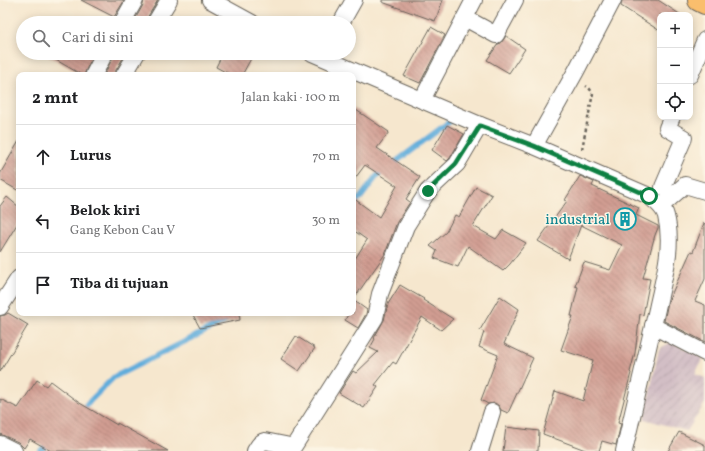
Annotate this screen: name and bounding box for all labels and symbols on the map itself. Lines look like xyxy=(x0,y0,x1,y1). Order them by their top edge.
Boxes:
route end xyxy=(419,182,437,200)
route start xyxy=(640,187,658,205)
building icon: industrial xyxy=(612,206,638,232)
place label: industrial xyxy=(545,210,610,231)

